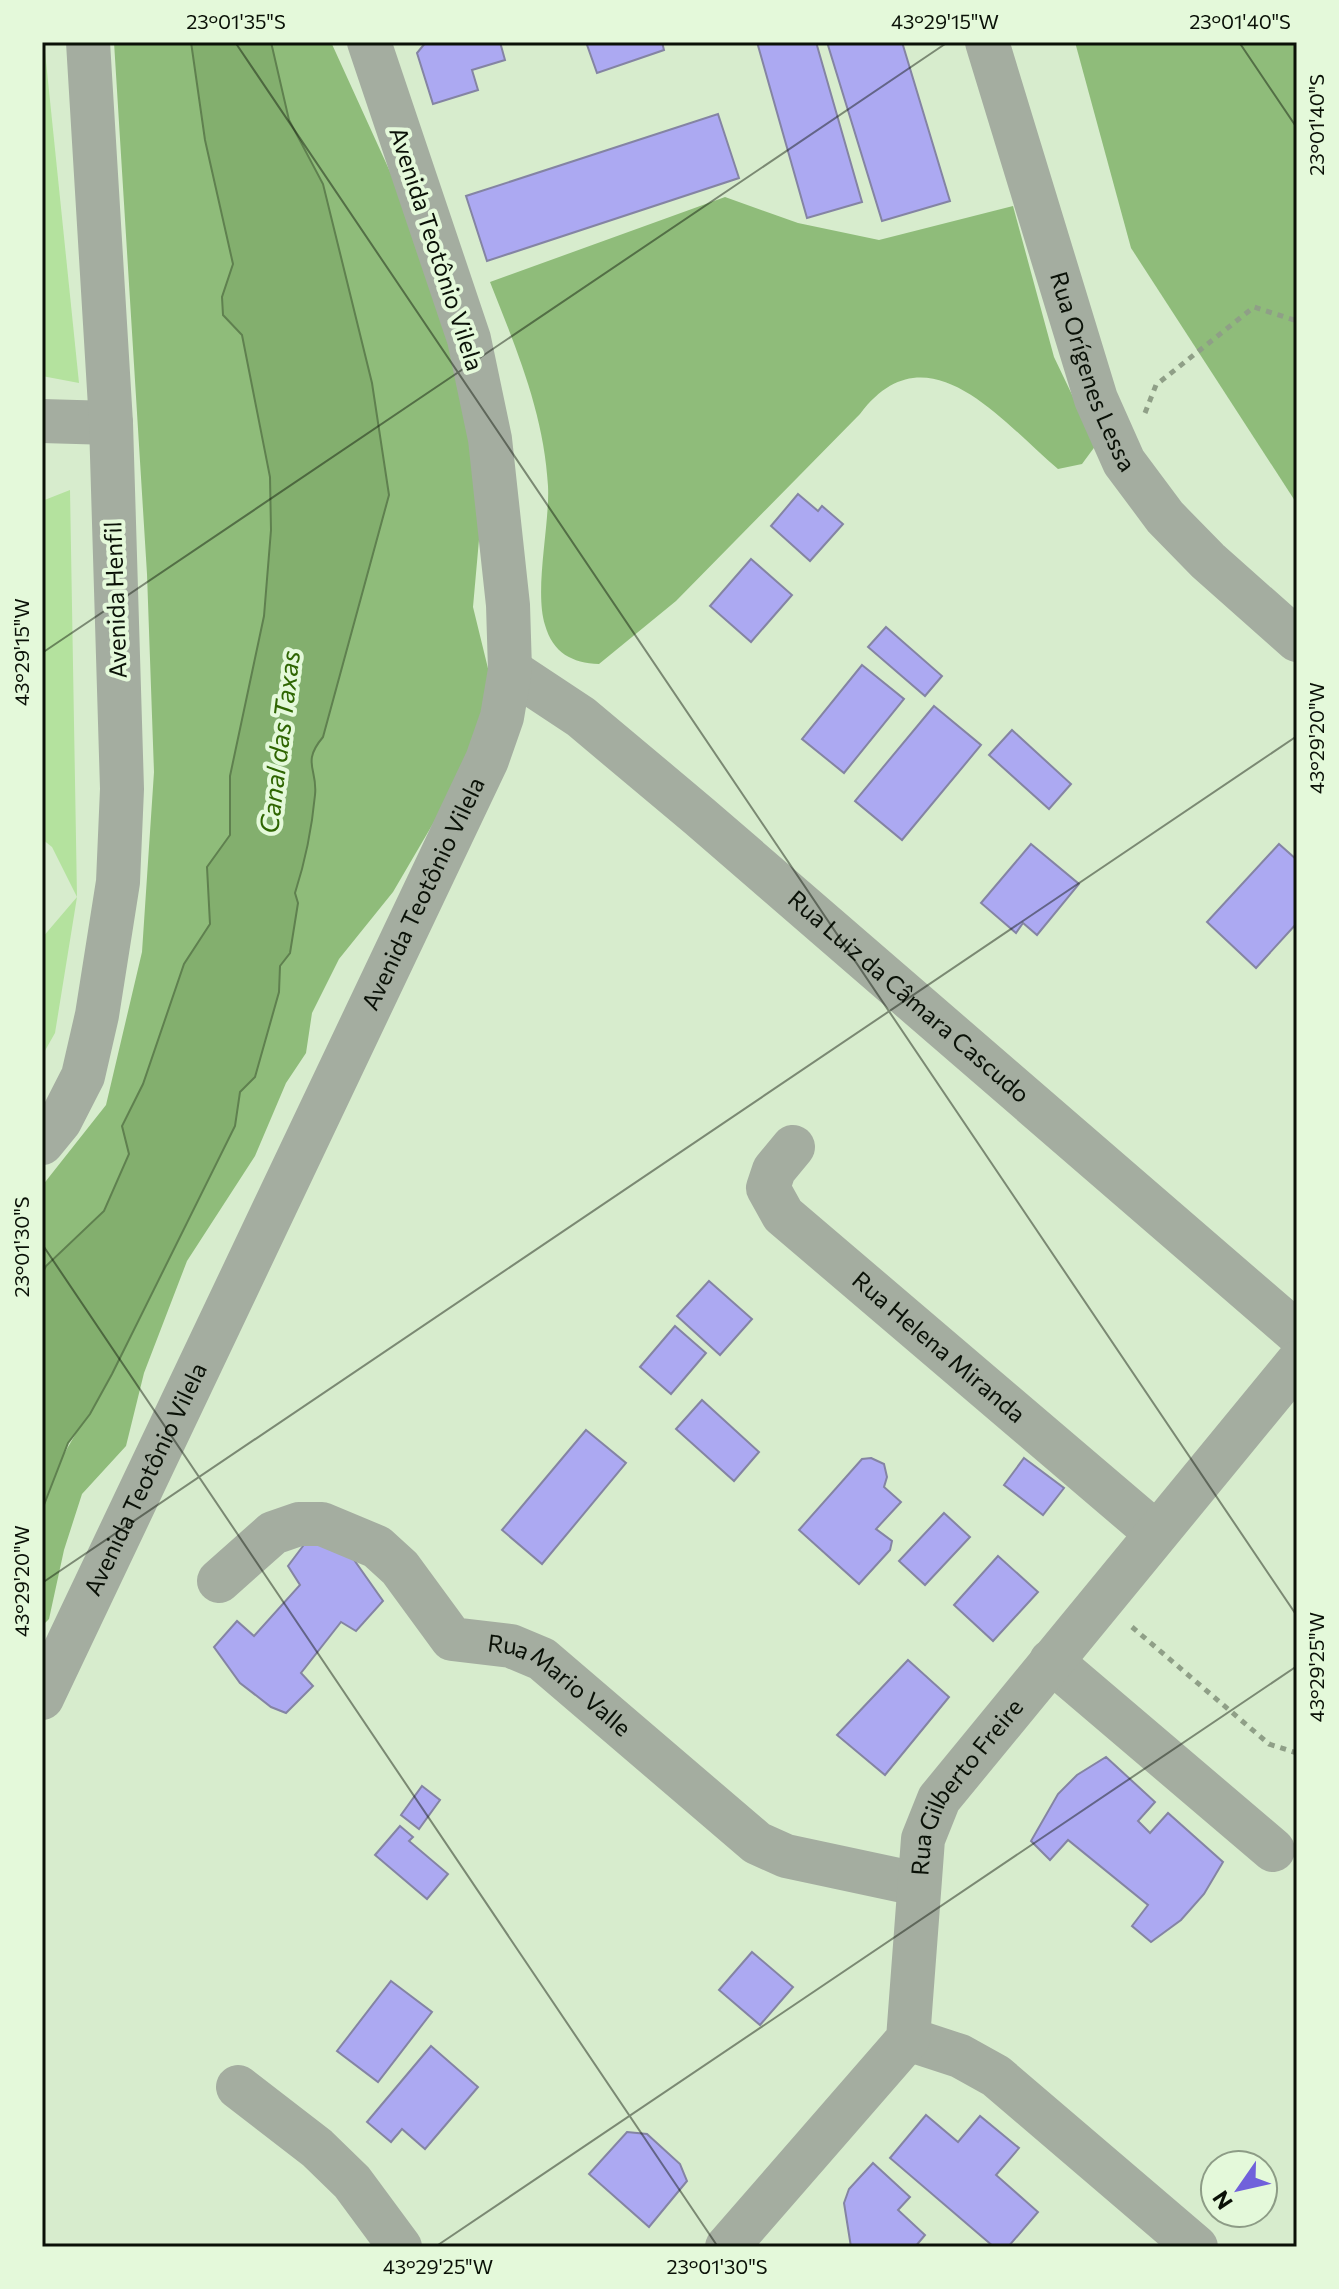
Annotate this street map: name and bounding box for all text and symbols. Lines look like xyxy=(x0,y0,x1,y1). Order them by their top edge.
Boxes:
text: 23°01'35"S xyxy=(186,9,286,33)
text: 43°29'15"W xyxy=(891,9,999,33)
text: 23°01'40"S xyxy=(1189,9,1291,33)
text: 23°01'40"S xyxy=(1304,74,1328,176)
street label: Avenida Teotônio Vilela xyxy=(384,123,491,374)
street label: Rua Orígenes Lessa xyxy=(1045,268,1142,477)
street label: Avenida Henfil xyxy=(97,521,132,679)
text: 43°29'15"W xyxy=(9,598,33,706)
water label: Canal das Taxas xyxy=(252,648,305,835)
text: 43°29'20"W xyxy=(1304,682,1328,794)
street label: Avenida Teotônio Vilela xyxy=(354,772,490,1014)
street label: Rua Luiz da Câmara Cascudo xyxy=(783,884,1036,1108)
text: 23°01'30"S xyxy=(9,1196,33,1298)
street label: Rua Helena Miranda xyxy=(847,1265,1032,1428)
street label: Avenida Teotônio Vilela xyxy=(77,1357,212,1600)
text: 43°29'20"W xyxy=(9,1525,33,1637)
text: 43°29'25"W xyxy=(1304,1612,1328,1722)
street label: Rua Mario Valle xyxy=(486,1627,638,1742)
street label: Rua Gilberto Freire xyxy=(904,1692,1028,1877)
north arrow xyxy=(1199,2149,1279,2229)
text: N xyxy=(1206,2186,1238,2215)
text: 43°29'25"W xyxy=(383,2254,493,2278)
text: 23°01'30"S xyxy=(666,2254,768,2278)

